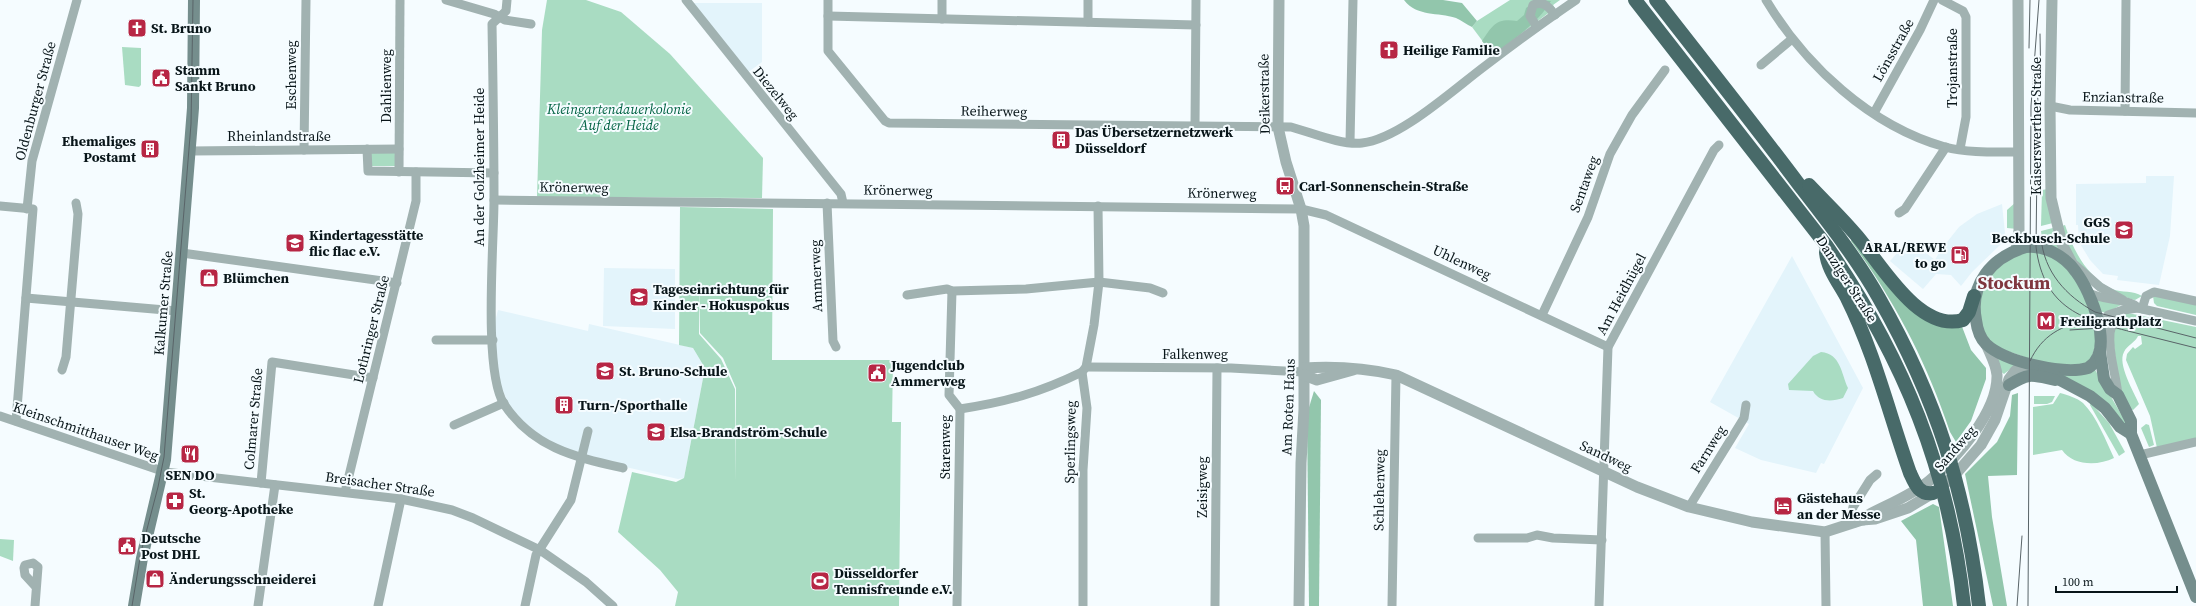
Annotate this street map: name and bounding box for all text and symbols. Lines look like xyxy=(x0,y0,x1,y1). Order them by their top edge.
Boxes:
street label: Lönsstraße xyxy=(1867,15,1919,85)
church icon: St. Bruno xyxy=(126,17,148,39)
place label: St. Bruno xyxy=(151,18,211,38)
street label: Trojanstraße xyxy=(1942,28,1962,108)
street label: Oldenburger Straße xyxy=(9,39,61,163)
church icon: Heilige Familie xyxy=(1378,39,1400,61)
street label: Eschenweg xyxy=(281,40,301,110)
place label: Heilige Familie xyxy=(1403,40,1500,60)
street label: Dahlienweg xyxy=(376,49,396,123)
street label: Deikerstraße xyxy=(1253,54,1275,134)
street label: Kaiserswerther Straße xyxy=(2026,57,2046,195)
place label: Stamm Sankt Bruno xyxy=(175,60,256,96)
street label: Diezelweg xyxy=(748,62,804,124)
public building icon: Stamm Sankt Bruno xyxy=(150,67,172,89)
street label: Enzianstraße xyxy=(2082,86,2164,108)
street label: An der Golzheimer Heide xyxy=(469,88,489,246)
park label: Kleingartendauerkolonie Auf der Heide xyxy=(546,99,691,135)
street label: Reiherweg xyxy=(960,100,1028,122)
place label: Das Übersetzernetzwerk Düsseldorf xyxy=(1075,122,1234,158)
street label: Rheinlandstraße xyxy=(227,126,331,146)
building icon: Das Übersetzernetzwerk Düsseldorf xyxy=(1050,129,1072,151)
place label: Ehemaliges Postamt xyxy=(62,131,137,167)
building icon: Ehemaliges Postamt xyxy=(139,138,161,160)
street label: Sentaweg xyxy=(1565,153,1603,215)
bus stop icon: Carl-Sonnenschein-Straße xyxy=(1274,175,1296,197)
street label: Krönerweg xyxy=(539,176,609,198)
place label: Carl-Sonnenschein-Straße xyxy=(1299,176,1468,196)
street label: Krönerweg xyxy=(863,179,933,201)
street label: Krönerweg xyxy=(1187,182,1257,204)
place label: GGS Beckbusch-Schule xyxy=(1991,212,2110,248)
school or university icon: GGS Beckbusch-Schule xyxy=(2113,219,2135,241)
place label: Kindertagesstätte flic flac e.V. xyxy=(309,225,423,261)
school or university icon: Kindertagesstätte flic flac e.V. xyxy=(284,232,306,254)
street label: Danziger Straße xyxy=(1812,232,1882,326)
place label: ARAL/REWE to go xyxy=(1864,237,1946,273)
street label: Ammerweg xyxy=(805,239,827,313)
street label: Uhlenweg xyxy=(1429,240,1495,284)
fuel station icon: ARAL/REWE to go xyxy=(1949,244,1971,266)
street label: Kalkumer Straße xyxy=(148,250,178,356)
street label: Am Heidhügel xyxy=(1591,250,1651,338)
shop icon: Blümchen xyxy=(198,267,220,289)
place label: Blümchen xyxy=(223,268,289,288)
district label: Stockum xyxy=(1978,270,2050,295)
street label: Lothringer Straße xyxy=(348,273,394,385)
place label: Tageseinrichtung für Kinder - Hokuspokus xyxy=(653,279,790,315)
school or university icon: Tageseinrichtung für Kinder - Hokuspokus xyxy=(628,286,650,308)
metro station icon: Freiligrathplatz xyxy=(2035,310,2057,332)
place label: Freiligrathplatz xyxy=(2060,311,2162,331)
street label: Falkenweg xyxy=(1162,344,1228,364)
place label: Jugendclub Ammerweg xyxy=(890,355,966,391)
street label: Am Roten Haus xyxy=(1276,358,1300,456)
school or university icon: St. Bruno-Schule xyxy=(594,360,616,382)
place label: St. Bruno-Schule xyxy=(619,361,727,381)
public building icon: Jugendclub Ammerweg xyxy=(866,362,888,384)
street label: Colmarer Straße xyxy=(239,367,267,471)
building icon: Turn-/Sporthalle xyxy=(553,394,575,416)
place label: Turn-/Sporthalle xyxy=(578,395,687,415)
street label: Kleinschmitthauser Weg xyxy=(10,397,162,465)
street label: Sperlingsweg xyxy=(1059,400,1081,484)
street label: Starenweg xyxy=(935,415,955,479)
school or university icon: Elsa-Brandström-Schule xyxy=(645,421,667,443)
street label: Farnweg xyxy=(1685,421,1731,477)
street label: Sandweg xyxy=(1929,421,1981,475)
place label: Elsa-Brandström-Schule xyxy=(670,422,827,442)
street label: Sandweg xyxy=(1577,435,1635,477)
restaurant icon: SEN DO xyxy=(179,443,201,465)
street label: Schlehenweg xyxy=(1368,449,1390,531)
street label: Zeisigweg xyxy=(1192,456,1212,518)
place label: SEN DO xyxy=(166,465,215,485)
street label: Breisacher Straße xyxy=(324,466,436,502)
place label: St. Georg-Apotheke xyxy=(189,483,293,519)
place label: Gästehaus an der Messe xyxy=(1797,488,1881,524)
pharmacy icon: St. Georg-Apotheke xyxy=(164,490,186,512)
hotel icon: Gästehaus an der Messe xyxy=(1772,495,1794,517)
place label: Deutsche Post DHL xyxy=(141,528,201,564)
public building icon: Deutsche Post DHL xyxy=(116,535,138,557)
place label: Düsseldorfer Tennisfreunde e.V. xyxy=(834,563,953,599)
shop icon: Änderungsschneiderei xyxy=(144,568,166,590)
scale bar xyxy=(2056,568,2177,594)
place label: Änderungsschneiderei xyxy=(169,569,317,589)
sports icon: Düsseldorfer Tennisfreunde e.V. xyxy=(809,570,831,592)
text: 100 m xyxy=(2062,574,2094,590)

